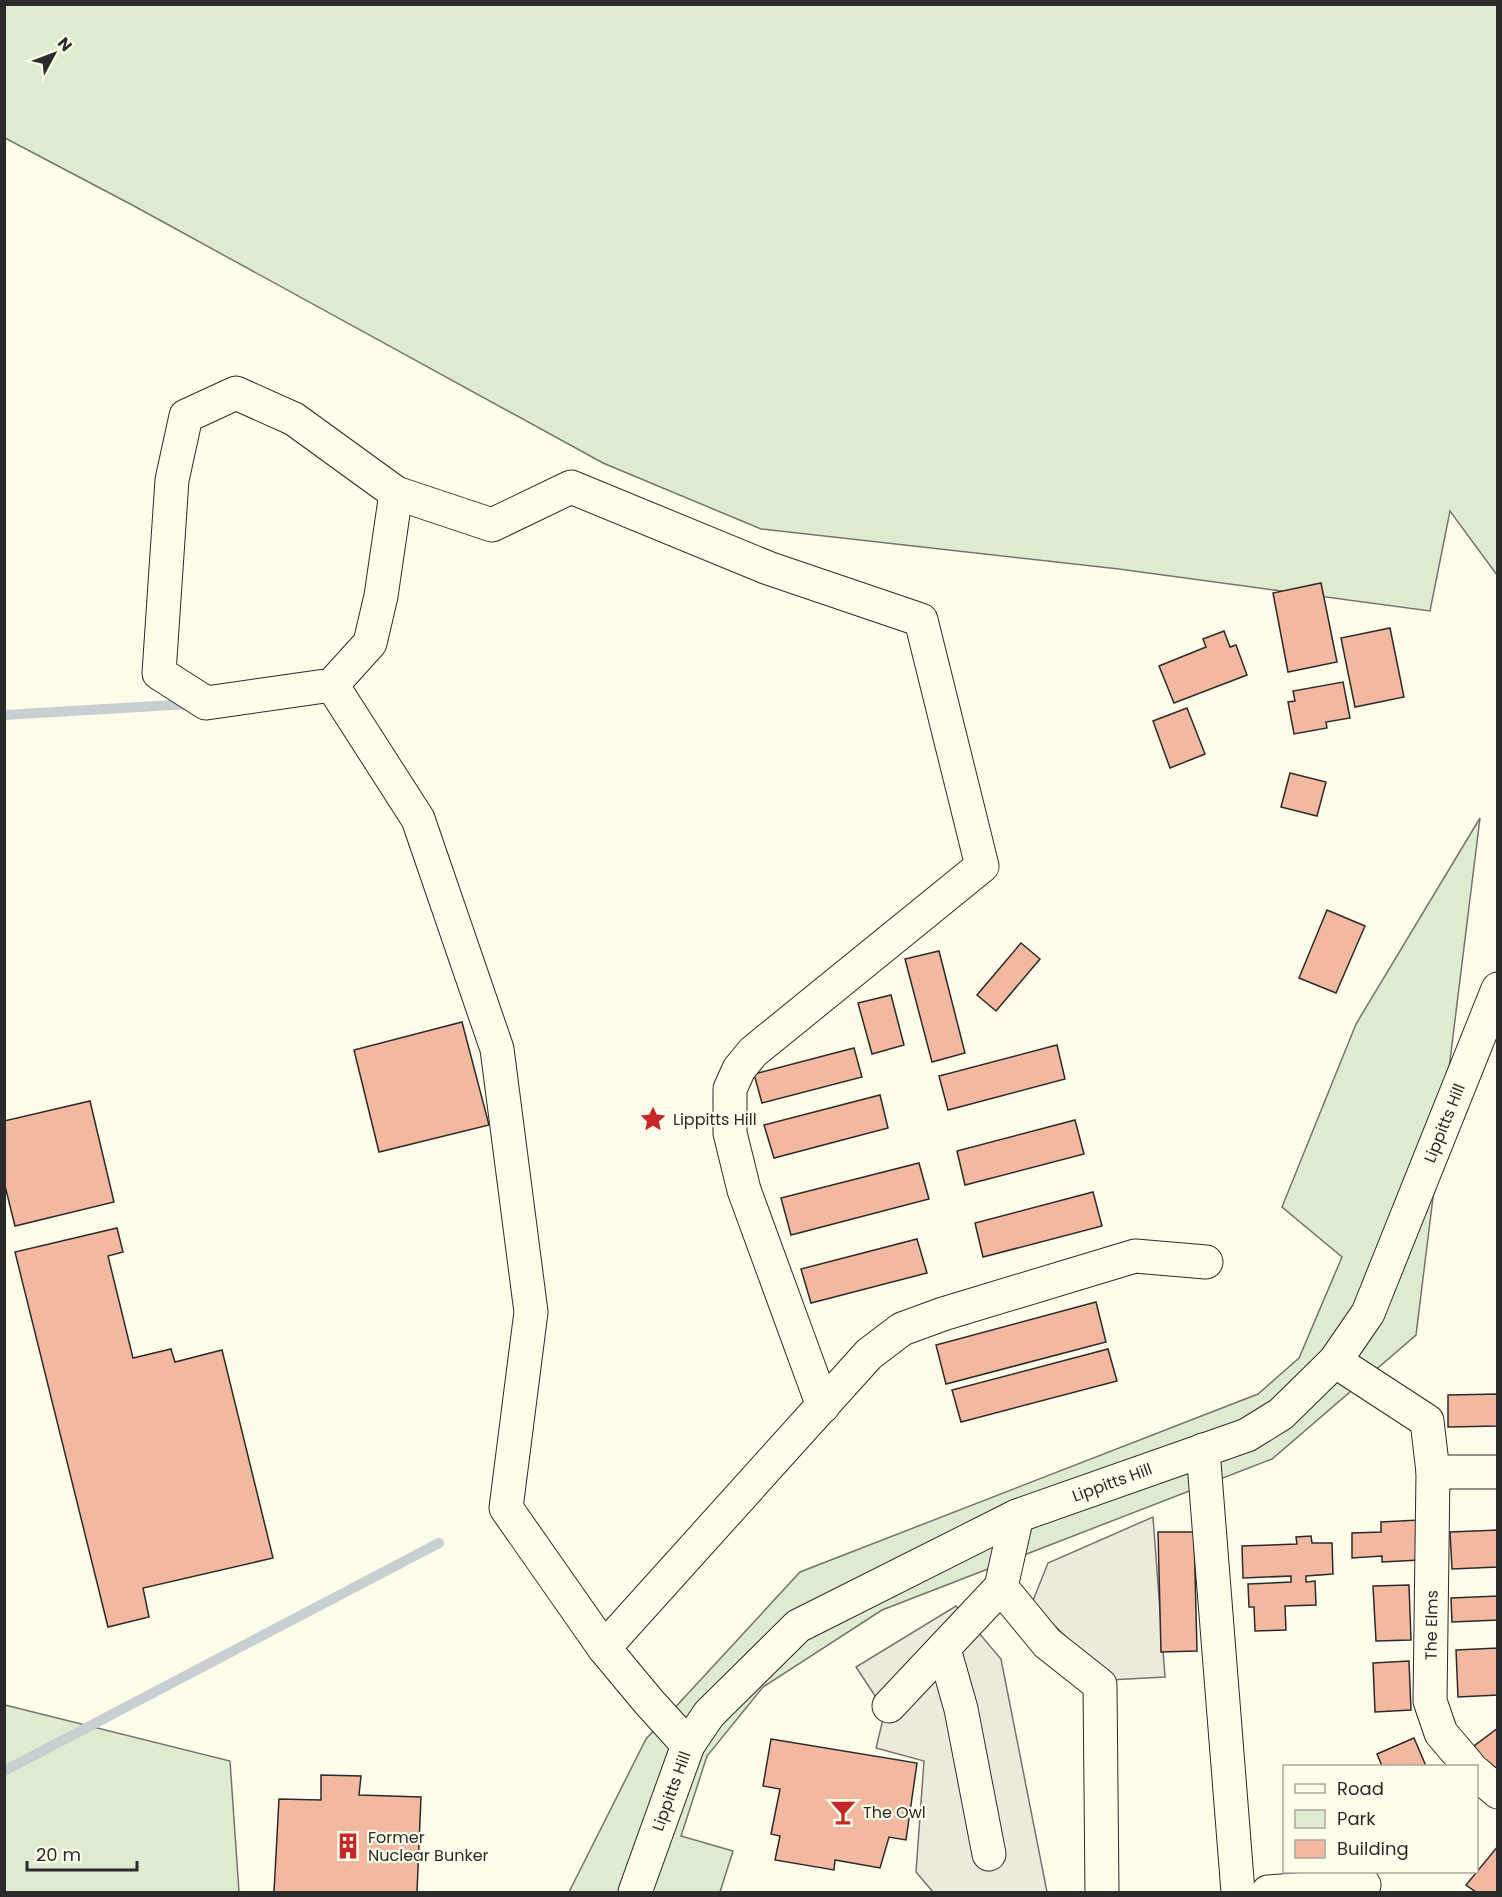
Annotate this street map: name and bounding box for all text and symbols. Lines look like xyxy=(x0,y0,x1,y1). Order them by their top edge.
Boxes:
north arrow xyxy=(24,24,84,84)
text: N xyxy=(52,32,78,57)
street label: Lippitts Hill xyxy=(1418,1080,1471,1166)
place icon: Lippitts Hill xyxy=(638,1104,668,1134)
place label: Lippitts Hill xyxy=(673,1108,757,1131)
street label: Lippitts Hill xyxy=(1069,1457,1155,1508)
street label: The Elms xyxy=(1419,1590,1444,1660)
street label: Lippitts Hill xyxy=(646,1748,697,1834)
legend xyxy=(1283,1765,1478,1873)
text: Road xyxy=(1337,1776,1384,1801)
bar icon: The Owl xyxy=(828,1797,858,1827)
place label: The Owl xyxy=(863,1801,926,1824)
text: Park xyxy=(1337,1806,1376,1831)
place label: Former Nuclear Bunker xyxy=(368,1826,489,1867)
building icon: Former Nuclear Bunker xyxy=(333,1831,363,1861)
scale bar xyxy=(27,1834,136,1872)
text: Building xyxy=(1337,1836,1409,1861)
text: 20 m xyxy=(36,1842,81,1867)

